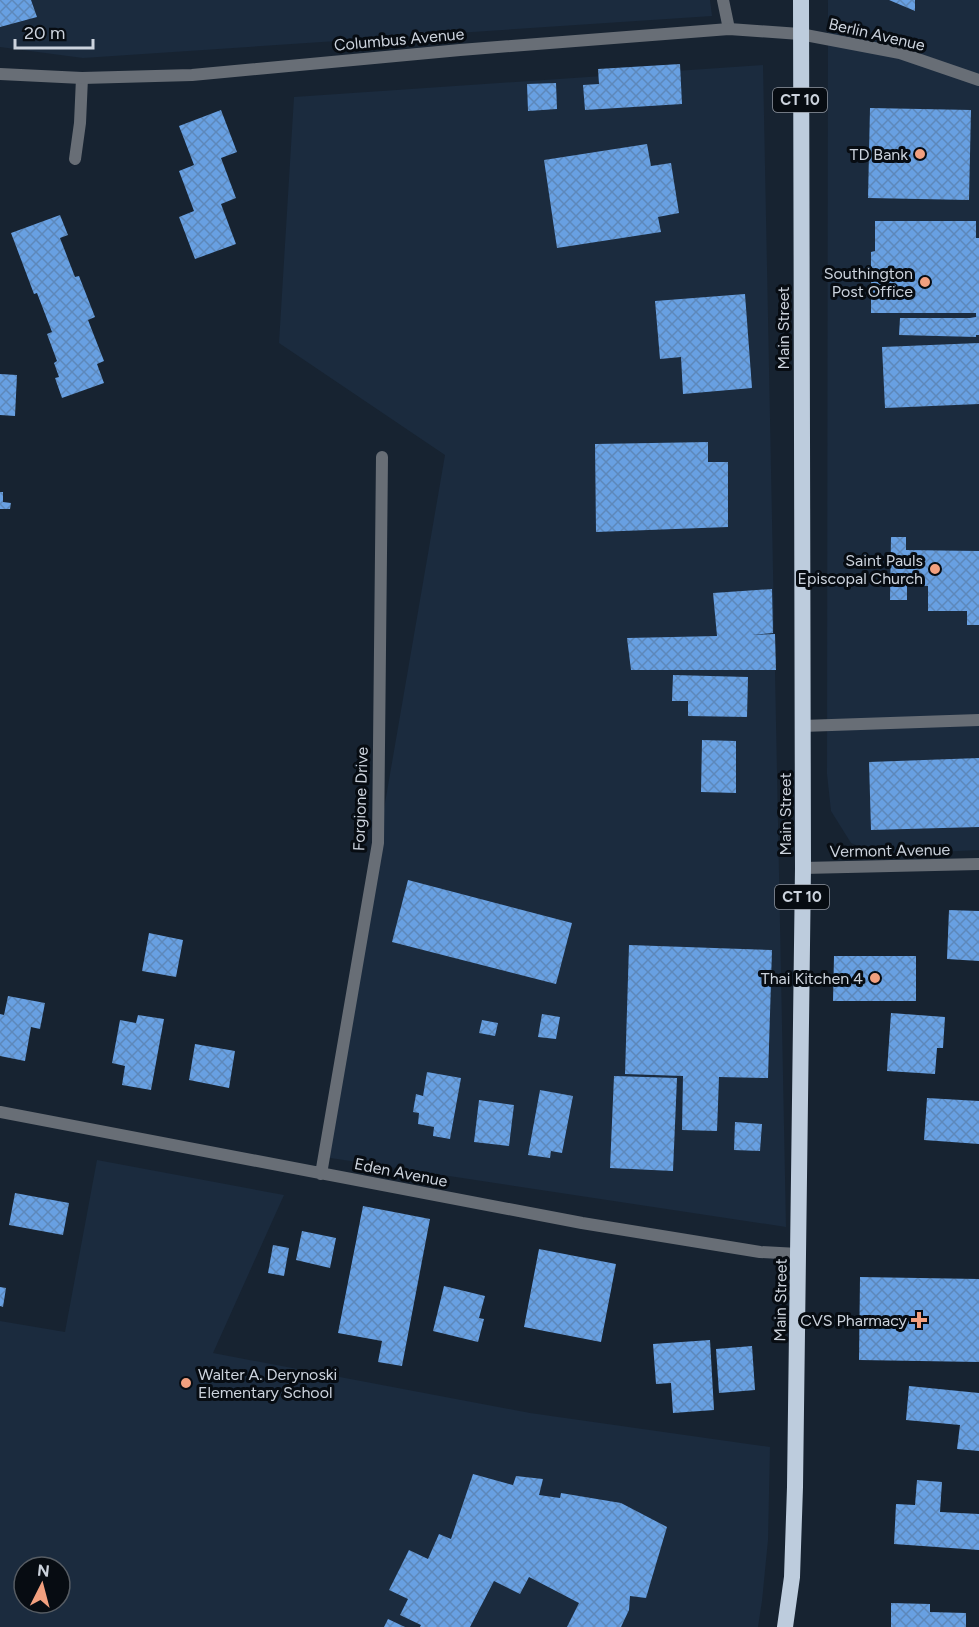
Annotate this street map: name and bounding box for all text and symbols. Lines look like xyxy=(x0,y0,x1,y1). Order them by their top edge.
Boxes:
scale bar xyxy=(15,12,93,50)
street label: Berlin Avenue xyxy=(827,14,927,55)
text: 20 m xyxy=(24,22,65,44)
street label: Columbus Avenue xyxy=(333,24,465,55)
road number: CT 10 xyxy=(773,88,827,112)
place label: TD Bank xyxy=(850,145,908,164)
marker: TD Bank xyxy=(913,147,927,161)
place label: Southington Post Office xyxy=(824,264,913,301)
marker: Southington Post Office xyxy=(918,275,932,289)
street label: Main Street xyxy=(774,286,793,370)
place label: Saint Pauls Episcopal Church xyxy=(797,551,923,588)
marker: Saint Pauls Episcopal Church xyxy=(928,562,942,576)
street label: Forgione Drive xyxy=(349,746,372,851)
street label: Main Street xyxy=(776,772,795,856)
street label: Vermont Avenue xyxy=(830,840,951,861)
road number: CT 10 xyxy=(775,885,829,909)
place label: Thai Kitchen 4 xyxy=(761,969,863,988)
marker: Thai Kitchen 4 xyxy=(868,971,882,985)
street label: Eden Avenue xyxy=(353,1154,449,1191)
street label: Main Street xyxy=(770,1258,791,1342)
place label: CVS Pharmacy xyxy=(800,1311,908,1330)
marker: CVS Pharmacy xyxy=(912,1313,926,1327)
place label: Walter A. Derynoski Elementary School xyxy=(198,1365,337,1402)
marker: Walter A. Derynoski Elementary School xyxy=(179,1376,193,1390)
north arrow xyxy=(12,1555,72,1615)
text: N xyxy=(36,1560,51,1581)

